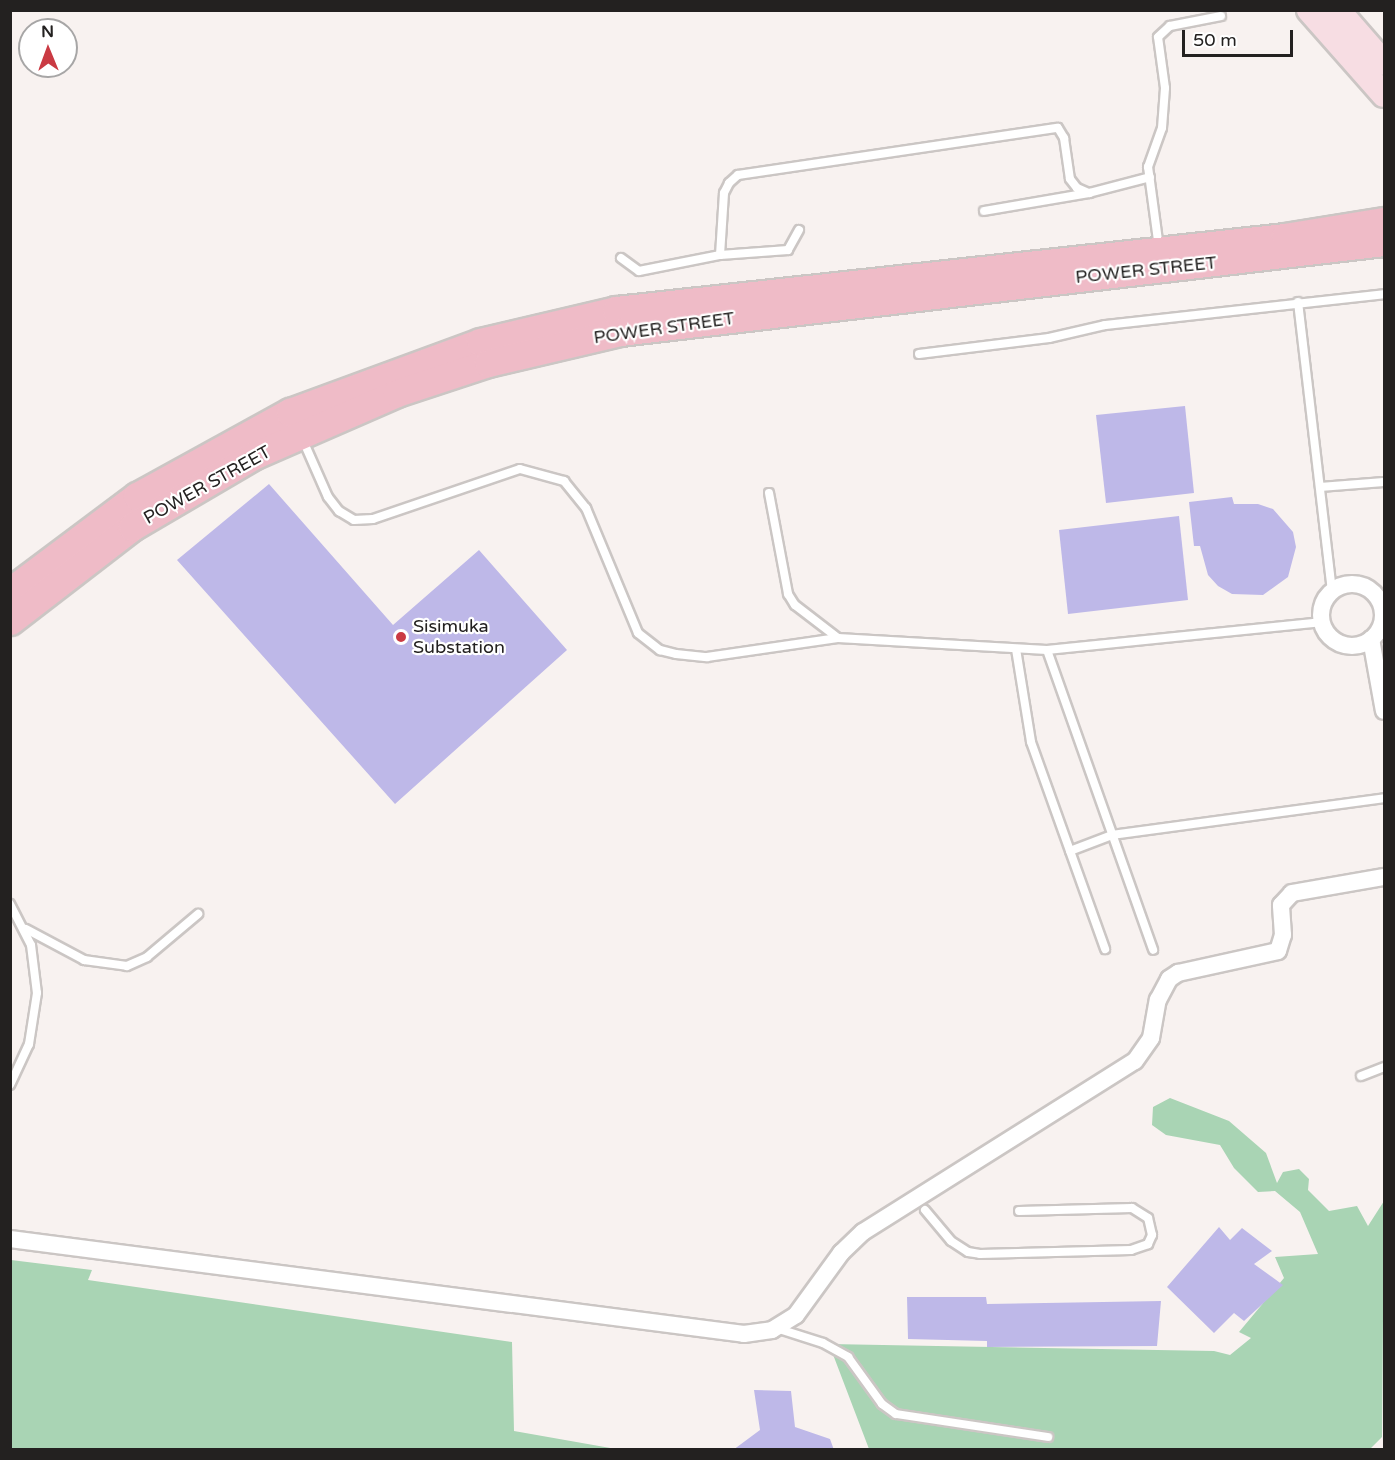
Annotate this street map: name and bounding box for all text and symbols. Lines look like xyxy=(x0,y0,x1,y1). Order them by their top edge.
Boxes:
north arrow xyxy=(18,18,78,78)
scale bar xyxy=(1185,18,1296,56)
text: N xyxy=(41,22,54,42)
text: 50 m xyxy=(1193,29,1237,51)
street label: POWER STREET xyxy=(1074,252,1218,288)
street label: POWER STREET xyxy=(592,307,736,349)
street label: POWER STREET xyxy=(140,441,274,529)
place label: Sisimuka Substation xyxy=(413,616,505,658)
marker: Sisimuka Substation xyxy=(394,630,408,644)

